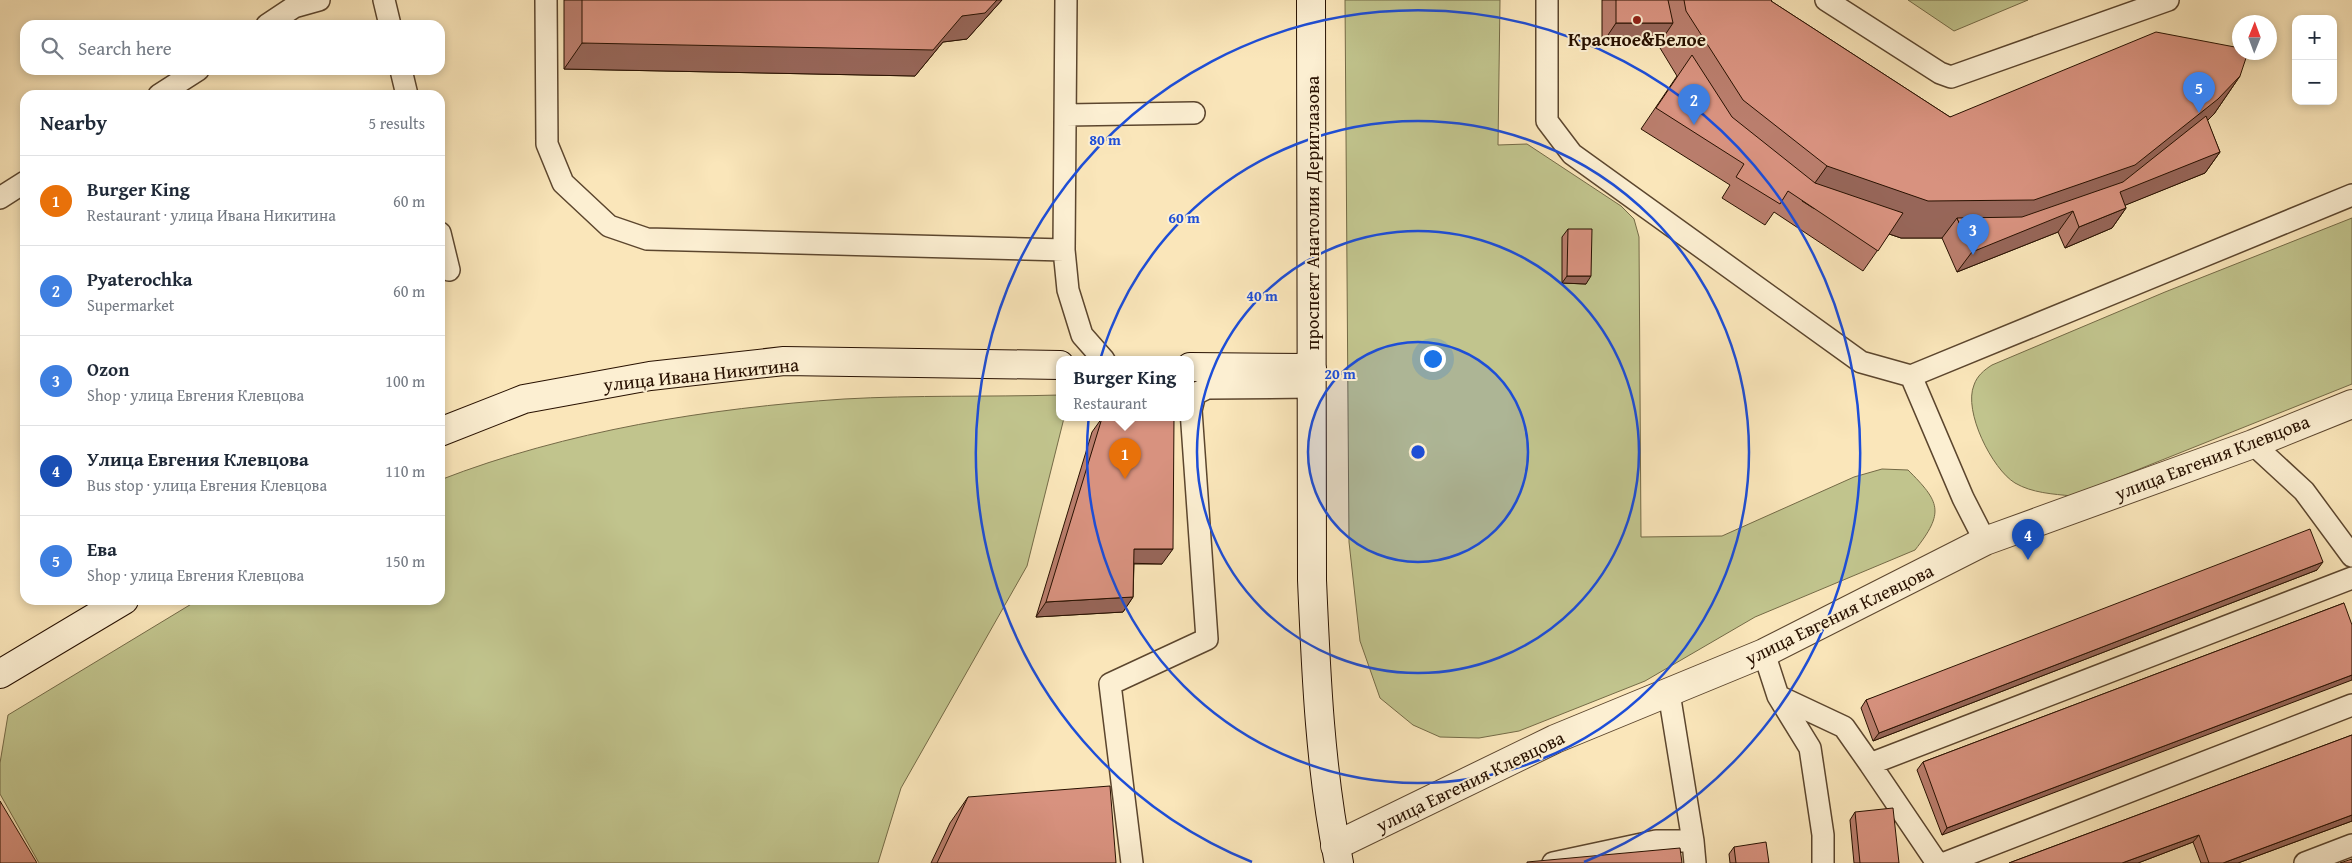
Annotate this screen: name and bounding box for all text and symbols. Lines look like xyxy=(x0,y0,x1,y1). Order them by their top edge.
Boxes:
marker: Красное&Белое xyxy=(1631,14,1643,26)
north arrow xyxy=(2232,15,2277,60)
map controls xyxy=(2292,15,2337,105)
button: + xyxy=(2292,15,2337,60)
search box xyxy=(20,20,445,75)
place label: Красное&Белое xyxy=(1568,25,1706,53)
icon: search xyxy=(38,34,66,62)
text: Search here xyxy=(78,34,172,62)
button: − xyxy=(2292,60,2337,105)
pin: 5 xyxy=(2183,72,2215,113)
street label: проспект Анатолия Дериглазова xyxy=(1298,76,1326,350)
pin: 2 xyxy=(1678,84,1710,125)
text: Nearby xyxy=(40,107,107,138)
text: 5 results xyxy=(368,111,425,135)
text: 80 m xyxy=(1089,129,1121,150)
text: Burger King xyxy=(87,175,190,203)
text: 1 xyxy=(52,189,60,213)
text: 60 m xyxy=(393,189,425,213)
text: Restaurant · улица Ивана Никитина xyxy=(87,203,336,227)
text: 60 m xyxy=(1168,207,1200,228)
pin: 3 xyxy=(1957,214,1989,255)
text: Pyaterochka xyxy=(87,265,193,293)
text: 2 xyxy=(52,279,60,303)
text: 60 m xyxy=(393,279,425,303)
text: 40 m xyxy=(1246,285,1278,306)
text: Supermarket xyxy=(87,293,174,317)
your location xyxy=(1420,346,1446,372)
street label: улица Ивана Никитина xyxy=(601,350,800,398)
text: Ozon xyxy=(87,355,129,383)
popup xyxy=(1056,356,1194,421)
text: Burger King xyxy=(1074,363,1176,391)
text: 20 m xyxy=(1324,363,1356,384)
text: 3 xyxy=(52,369,60,393)
text: 100 m xyxy=(385,369,425,393)
text: Shop · улица Евгения Клевцова xyxy=(87,383,304,407)
text: Restaurant xyxy=(1074,391,1147,415)
street label: улица Евгения Клевцова xyxy=(2110,407,2313,507)
pin: 1 xyxy=(1109,438,1141,479)
centre of rings xyxy=(1409,443,1427,461)
text: Улица Евгения Клевцова xyxy=(87,445,309,473)
text: 4 xyxy=(52,459,60,483)
text: 110 m xyxy=(385,459,425,483)
text: Bus stop · улица Евгения Клевцова xyxy=(87,473,327,497)
pin: 4 xyxy=(2012,519,2044,560)
text: Ева xyxy=(87,535,117,563)
text: 5 xyxy=(52,549,60,573)
text: 150 m xyxy=(385,549,425,573)
street label: улица Евгения Клевцова xyxy=(1739,556,1938,672)
text: Shop · улица Евгения Клевцова xyxy=(87,563,304,587)
street label: улица Евгения Клевцова xyxy=(1370,723,1569,839)

